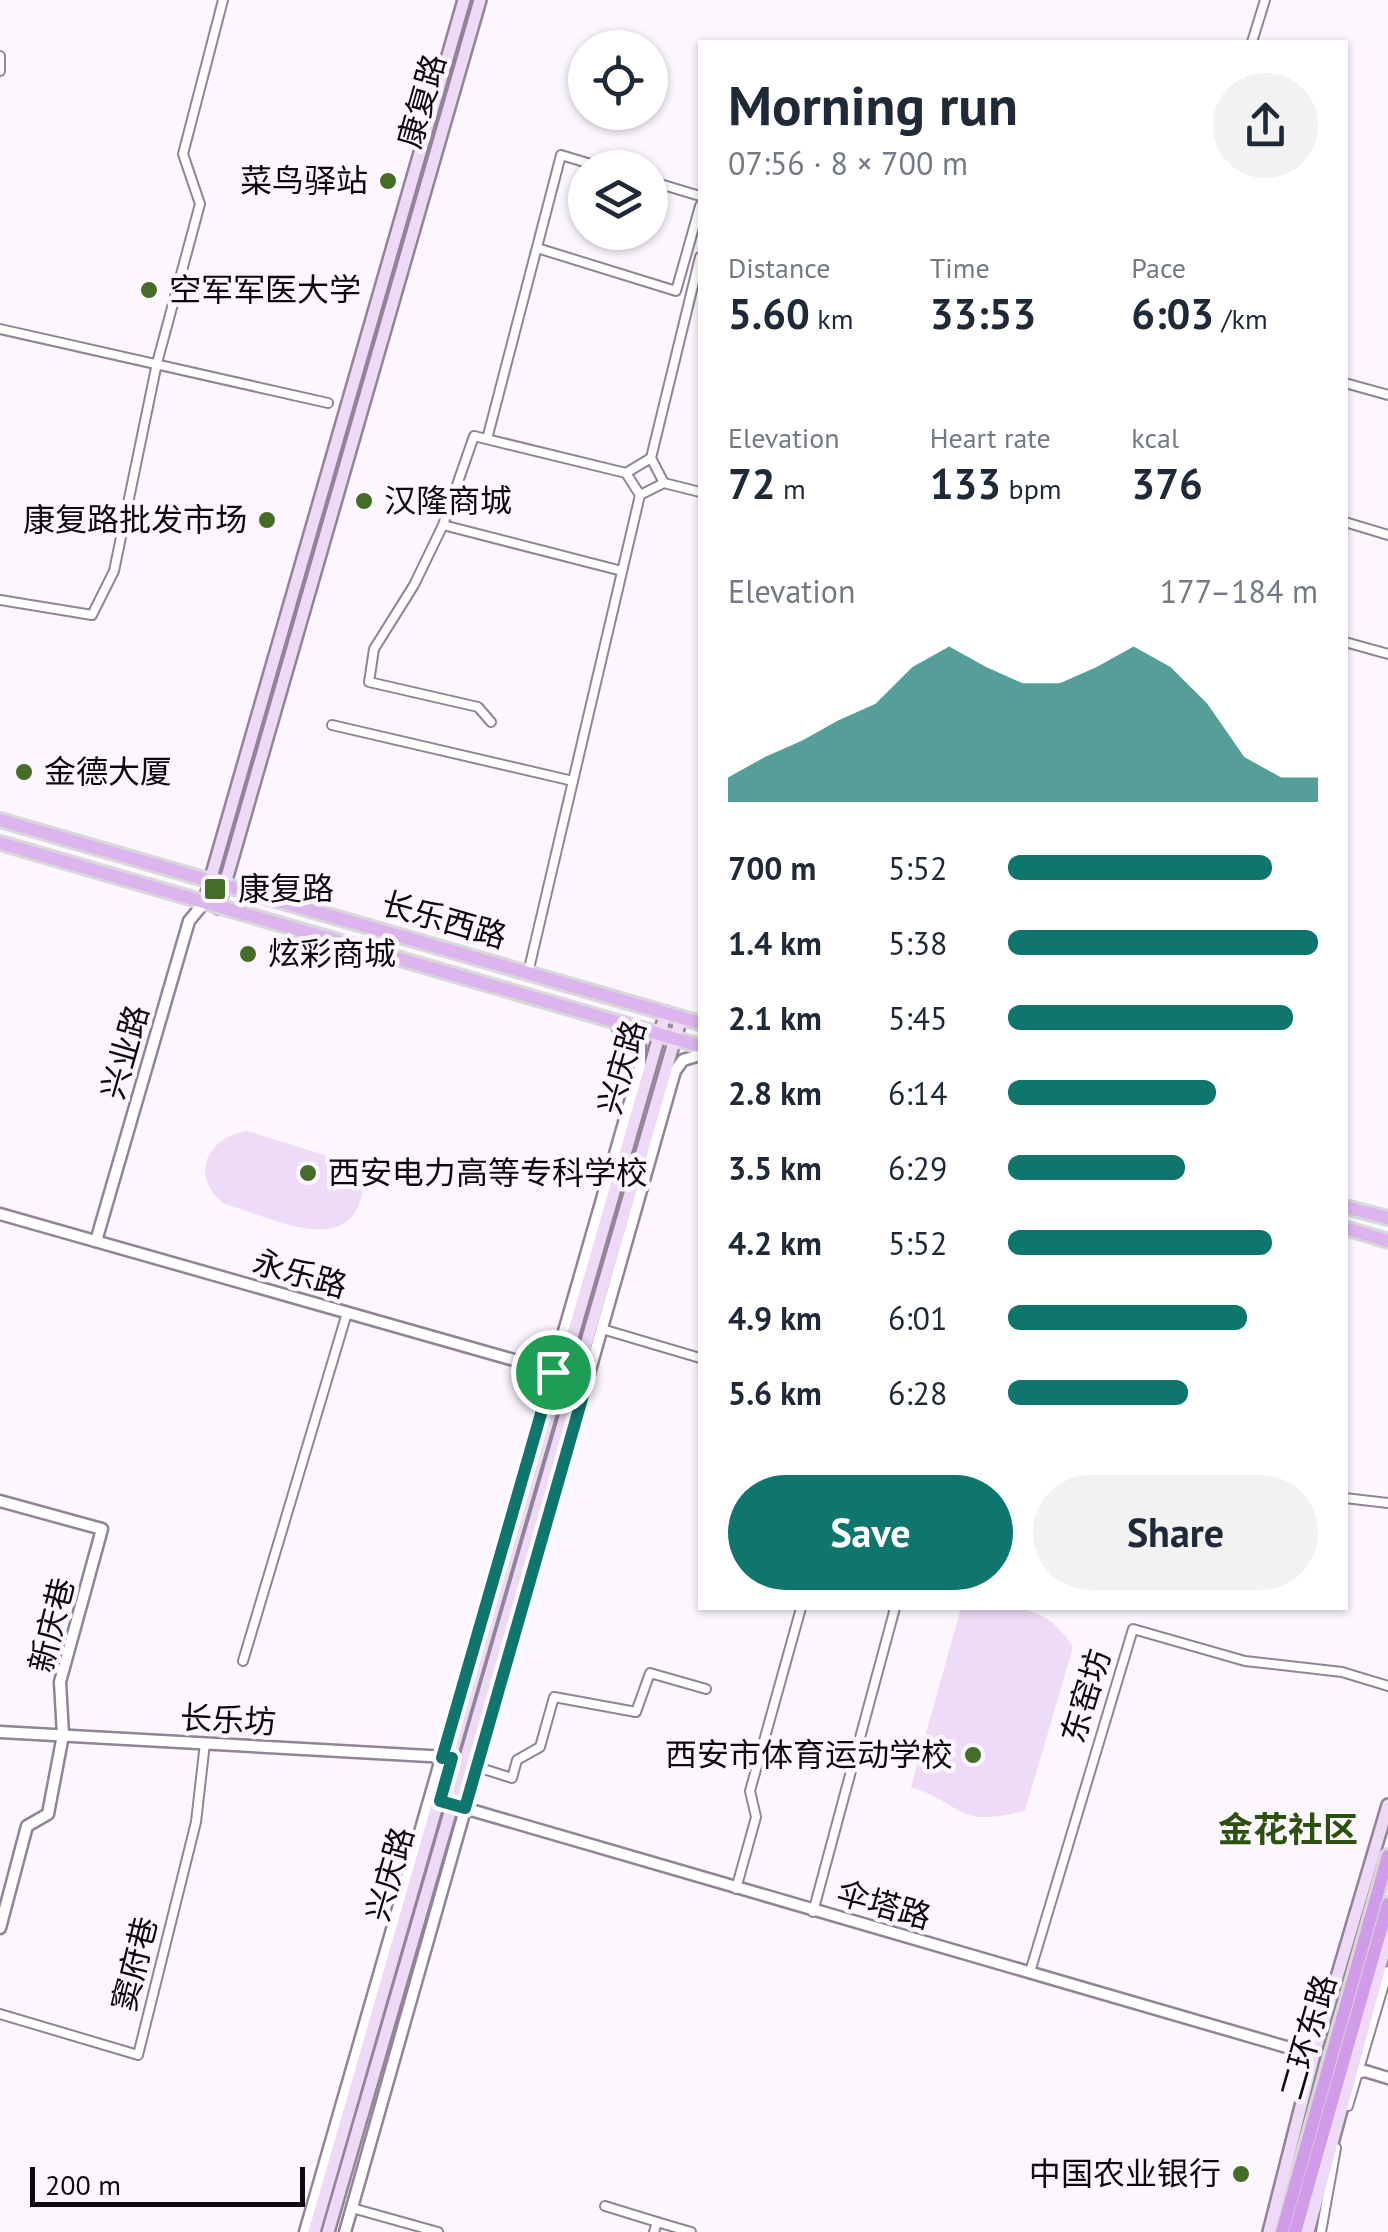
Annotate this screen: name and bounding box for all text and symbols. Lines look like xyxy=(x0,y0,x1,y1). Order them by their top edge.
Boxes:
map controls xyxy=(568,30,668,250)
button: locate xyxy=(568,30,668,130)
street label: 康复路 xyxy=(388,49,454,153)
text: Morning run xyxy=(728,69,1018,140)
button: share xyxy=(1213,73,1318,178)
text: 07:56 · 8 × 700 m xyxy=(728,142,968,184)
button: layers xyxy=(568,150,668,250)
place label: 菜鸟驿站 xyxy=(240,159,368,201)
marker: 菜鸟驿站 xyxy=(377,170,399,192)
text: Distance xyxy=(728,249,831,286)
text: Time xyxy=(930,249,990,286)
text: Pace xyxy=(1131,249,1186,286)
place label: 空军军医大学 xyxy=(169,268,361,310)
marker: 空军军医大学 xyxy=(138,279,160,301)
text: 5.60 xyxy=(728,286,810,341)
text: 33:53 xyxy=(930,286,1036,341)
text: 6:03 xyxy=(1131,286,1214,341)
text: km xyxy=(810,300,853,337)
text: /km xyxy=(1214,300,1268,337)
text: Elevation xyxy=(728,419,840,456)
text: Heart rate xyxy=(930,419,1051,456)
text: kcal xyxy=(1131,419,1179,456)
text: 72 xyxy=(728,456,776,511)
text: 133 xyxy=(930,456,1001,511)
text: 376 xyxy=(1131,456,1203,511)
text: m xyxy=(776,470,806,507)
text: bpm xyxy=(1001,470,1062,507)
place label: 汉隆商城 xyxy=(384,479,512,521)
marker: 汉隆商城 xyxy=(353,490,375,512)
place label: 康复路批发市场 xyxy=(23,498,247,540)
marker: 康复路批发市场 xyxy=(256,509,278,531)
text: Elevation xyxy=(728,570,855,612)
text: 177–184 m xyxy=(1160,570,1318,612)
place label: 金德大厦 xyxy=(44,750,172,792)
marker: 金德大厦 xyxy=(13,761,35,783)
text: 700 m xyxy=(728,847,816,889)
text: 5:52 xyxy=(888,847,947,889)
place label: 康复路 xyxy=(238,867,334,909)
marker: 康复路 xyxy=(202,876,228,902)
street label: 长乐西路 xyxy=(377,881,512,957)
text: 1.4 km xyxy=(728,922,822,964)
text: 5:38 xyxy=(888,922,947,964)
place label: 炫彩商城 xyxy=(268,932,396,974)
marker: 炫彩商城 xyxy=(237,943,259,965)
text: 2.1 km xyxy=(728,997,822,1039)
text: 5:45 xyxy=(888,997,947,1039)
street label: 兴业路 xyxy=(91,1000,157,1104)
street label: 兴庆路 xyxy=(588,1015,654,1119)
text: 2.8 km xyxy=(728,1072,822,1114)
text: 6:14 xyxy=(888,1072,947,1114)
text: 3.5 km xyxy=(728,1147,822,1189)
text: 6:29 xyxy=(888,1147,947,1189)
place label: 西安电力高等专科学校 xyxy=(328,1151,648,1193)
marker: 西安电力高等专科学校 xyxy=(297,1162,319,1184)
text: 4.2 km xyxy=(728,1222,822,1264)
text: 5:52 xyxy=(888,1222,947,1264)
street label: 永乐路 xyxy=(248,1240,352,1306)
text: 4.9 km xyxy=(728,1297,822,1339)
text: 6:01 xyxy=(888,1297,947,1339)
pin xyxy=(511,1330,596,1415)
icon: arrive xyxy=(526,1345,581,1400)
text: 5.6 km xyxy=(728,1372,822,1414)
text: 6:28 xyxy=(888,1372,947,1414)
button: Save xyxy=(728,1475,1013,1590)
button: Share xyxy=(1033,1475,1318,1590)
street label: 新庆巷 xyxy=(19,1573,83,1676)
street label: 东窑坊 xyxy=(1051,1644,1119,1748)
street label: 长乐坊 xyxy=(179,1696,277,1742)
place label: 西安市体育运动学校 xyxy=(665,1733,953,1775)
marker: 西安市体育运动学校 xyxy=(962,1744,984,1766)
district label: 金花社区 xyxy=(1218,1806,1358,1852)
street label: 兴庆路 xyxy=(356,1822,422,1926)
street label: 伞塔路 xyxy=(832,1871,936,1937)
street label: 窦府巷 xyxy=(102,1912,166,2015)
street label: 二环东路 xyxy=(1269,1969,1345,2104)
place label: 中国农业银行 xyxy=(1029,2152,1221,2194)
scale bar xyxy=(30,2162,305,2206)
marker: 中国农业银行 xyxy=(1230,2163,1252,2185)
text: 200 m xyxy=(45,2166,121,2203)

